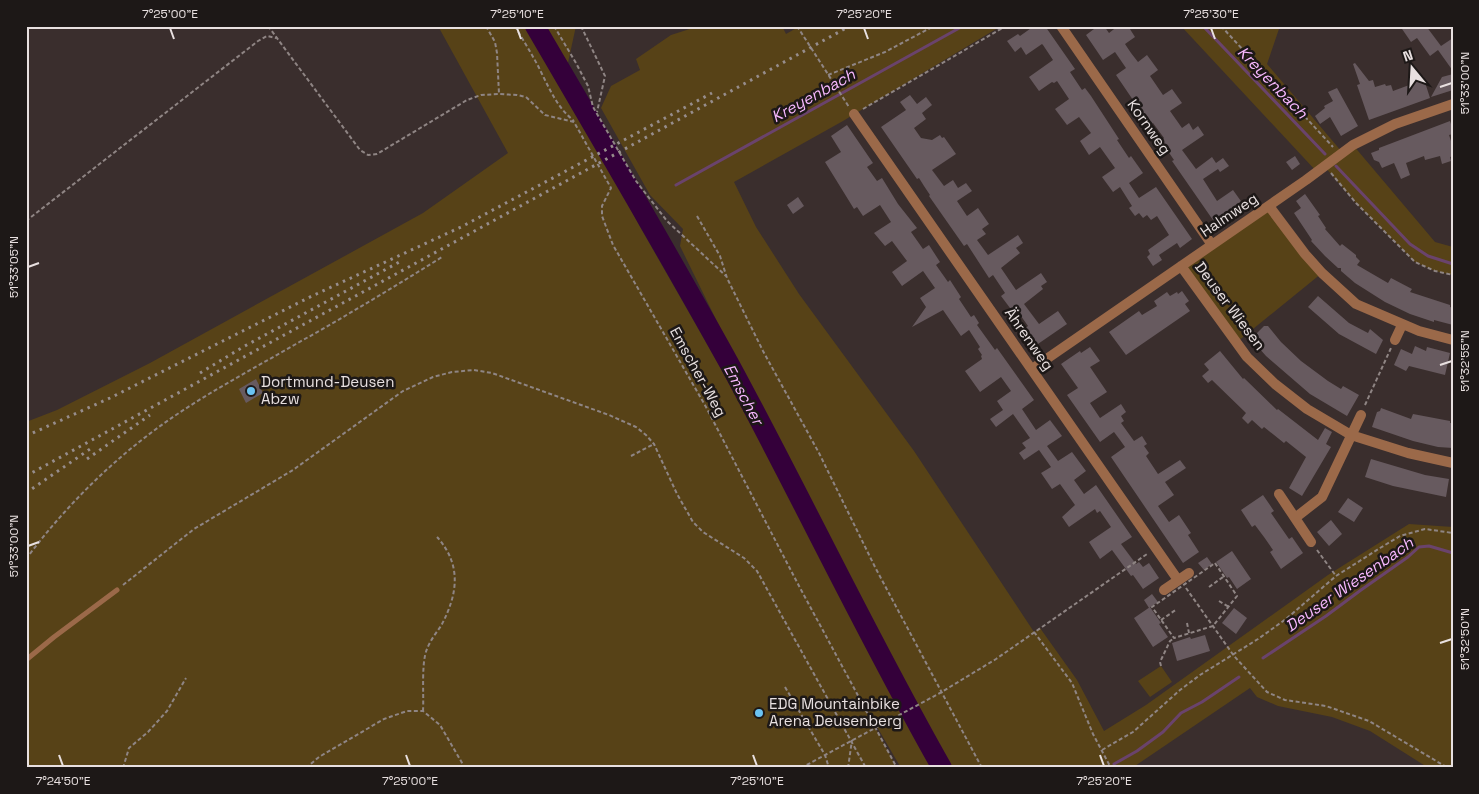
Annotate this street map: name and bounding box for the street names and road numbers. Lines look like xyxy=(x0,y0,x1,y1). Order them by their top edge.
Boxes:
street label: Kornweg xyxy=(1123,95,1175,158)
street label: Halmweg xyxy=(1196,188,1261,241)
street label: Deuser Wiesen xyxy=(1191,258,1270,354)
street label: Ährenweg xyxy=(1001,304,1058,374)
street label: Emscher-Weg xyxy=(666,324,731,420)

